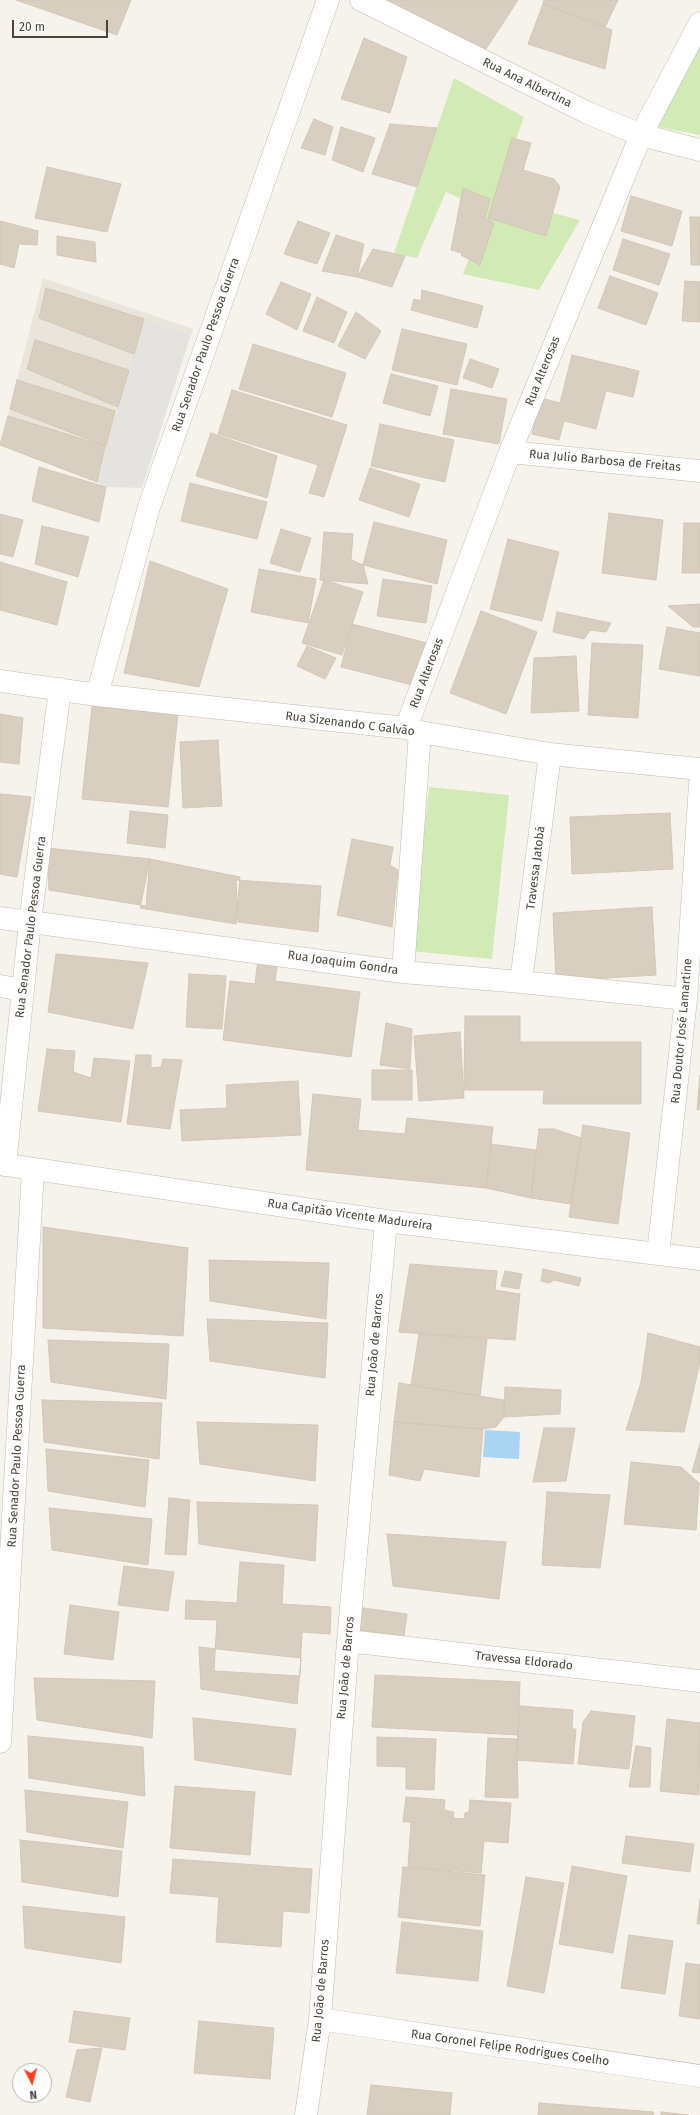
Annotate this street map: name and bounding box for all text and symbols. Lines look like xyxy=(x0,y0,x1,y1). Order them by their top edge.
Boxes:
scale bar xyxy=(14,12,110,38)
text: 20 m xyxy=(19,20,45,34)
street label: Rua Ana Albertina xyxy=(480,55,574,111)
street label: Rua Senador Paulo Pessoa Guerra xyxy=(169,256,243,434)
street label: Rua Alterosas xyxy=(522,334,564,408)
street label: Rua Julio Barbosa de Freitas xyxy=(529,447,681,475)
street label: Rua Alterosas xyxy=(407,636,447,710)
street label: Rua Sizenando C Galvão xyxy=(285,709,415,739)
street label: Travessa Jatobá xyxy=(524,825,548,911)
street label: Rua Senador Paulo Pessoa Guerra xyxy=(13,835,49,1019)
street label: Rua Joaquim Gondra xyxy=(287,948,399,978)
street label: Rua Doutor José Lamartine xyxy=(668,958,696,1104)
street label: Rua Capitão Vicente Madureira xyxy=(267,1196,433,1234)
street label: Rua João de Barros xyxy=(363,1293,387,1397)
street label: Rua Senador Paulo Pessoa Guerra xyxy=(5,1364,29,1548)
street label: Rua João de Barros xyxy=(334,1616,358,1720)
street label: Travessa Eldorado xyxy=(474,1649,574,1673)
street label: Rua João de Barros xyxy=(309,1939,333,2043)
street label: Rua Coronel Felipe Rodrigues Coelho xyxy=(410,2027,610,2069)
north arrow xyxy=(12,2063,52,2103)
text: N xyxy=(29,2088,38,2101)

